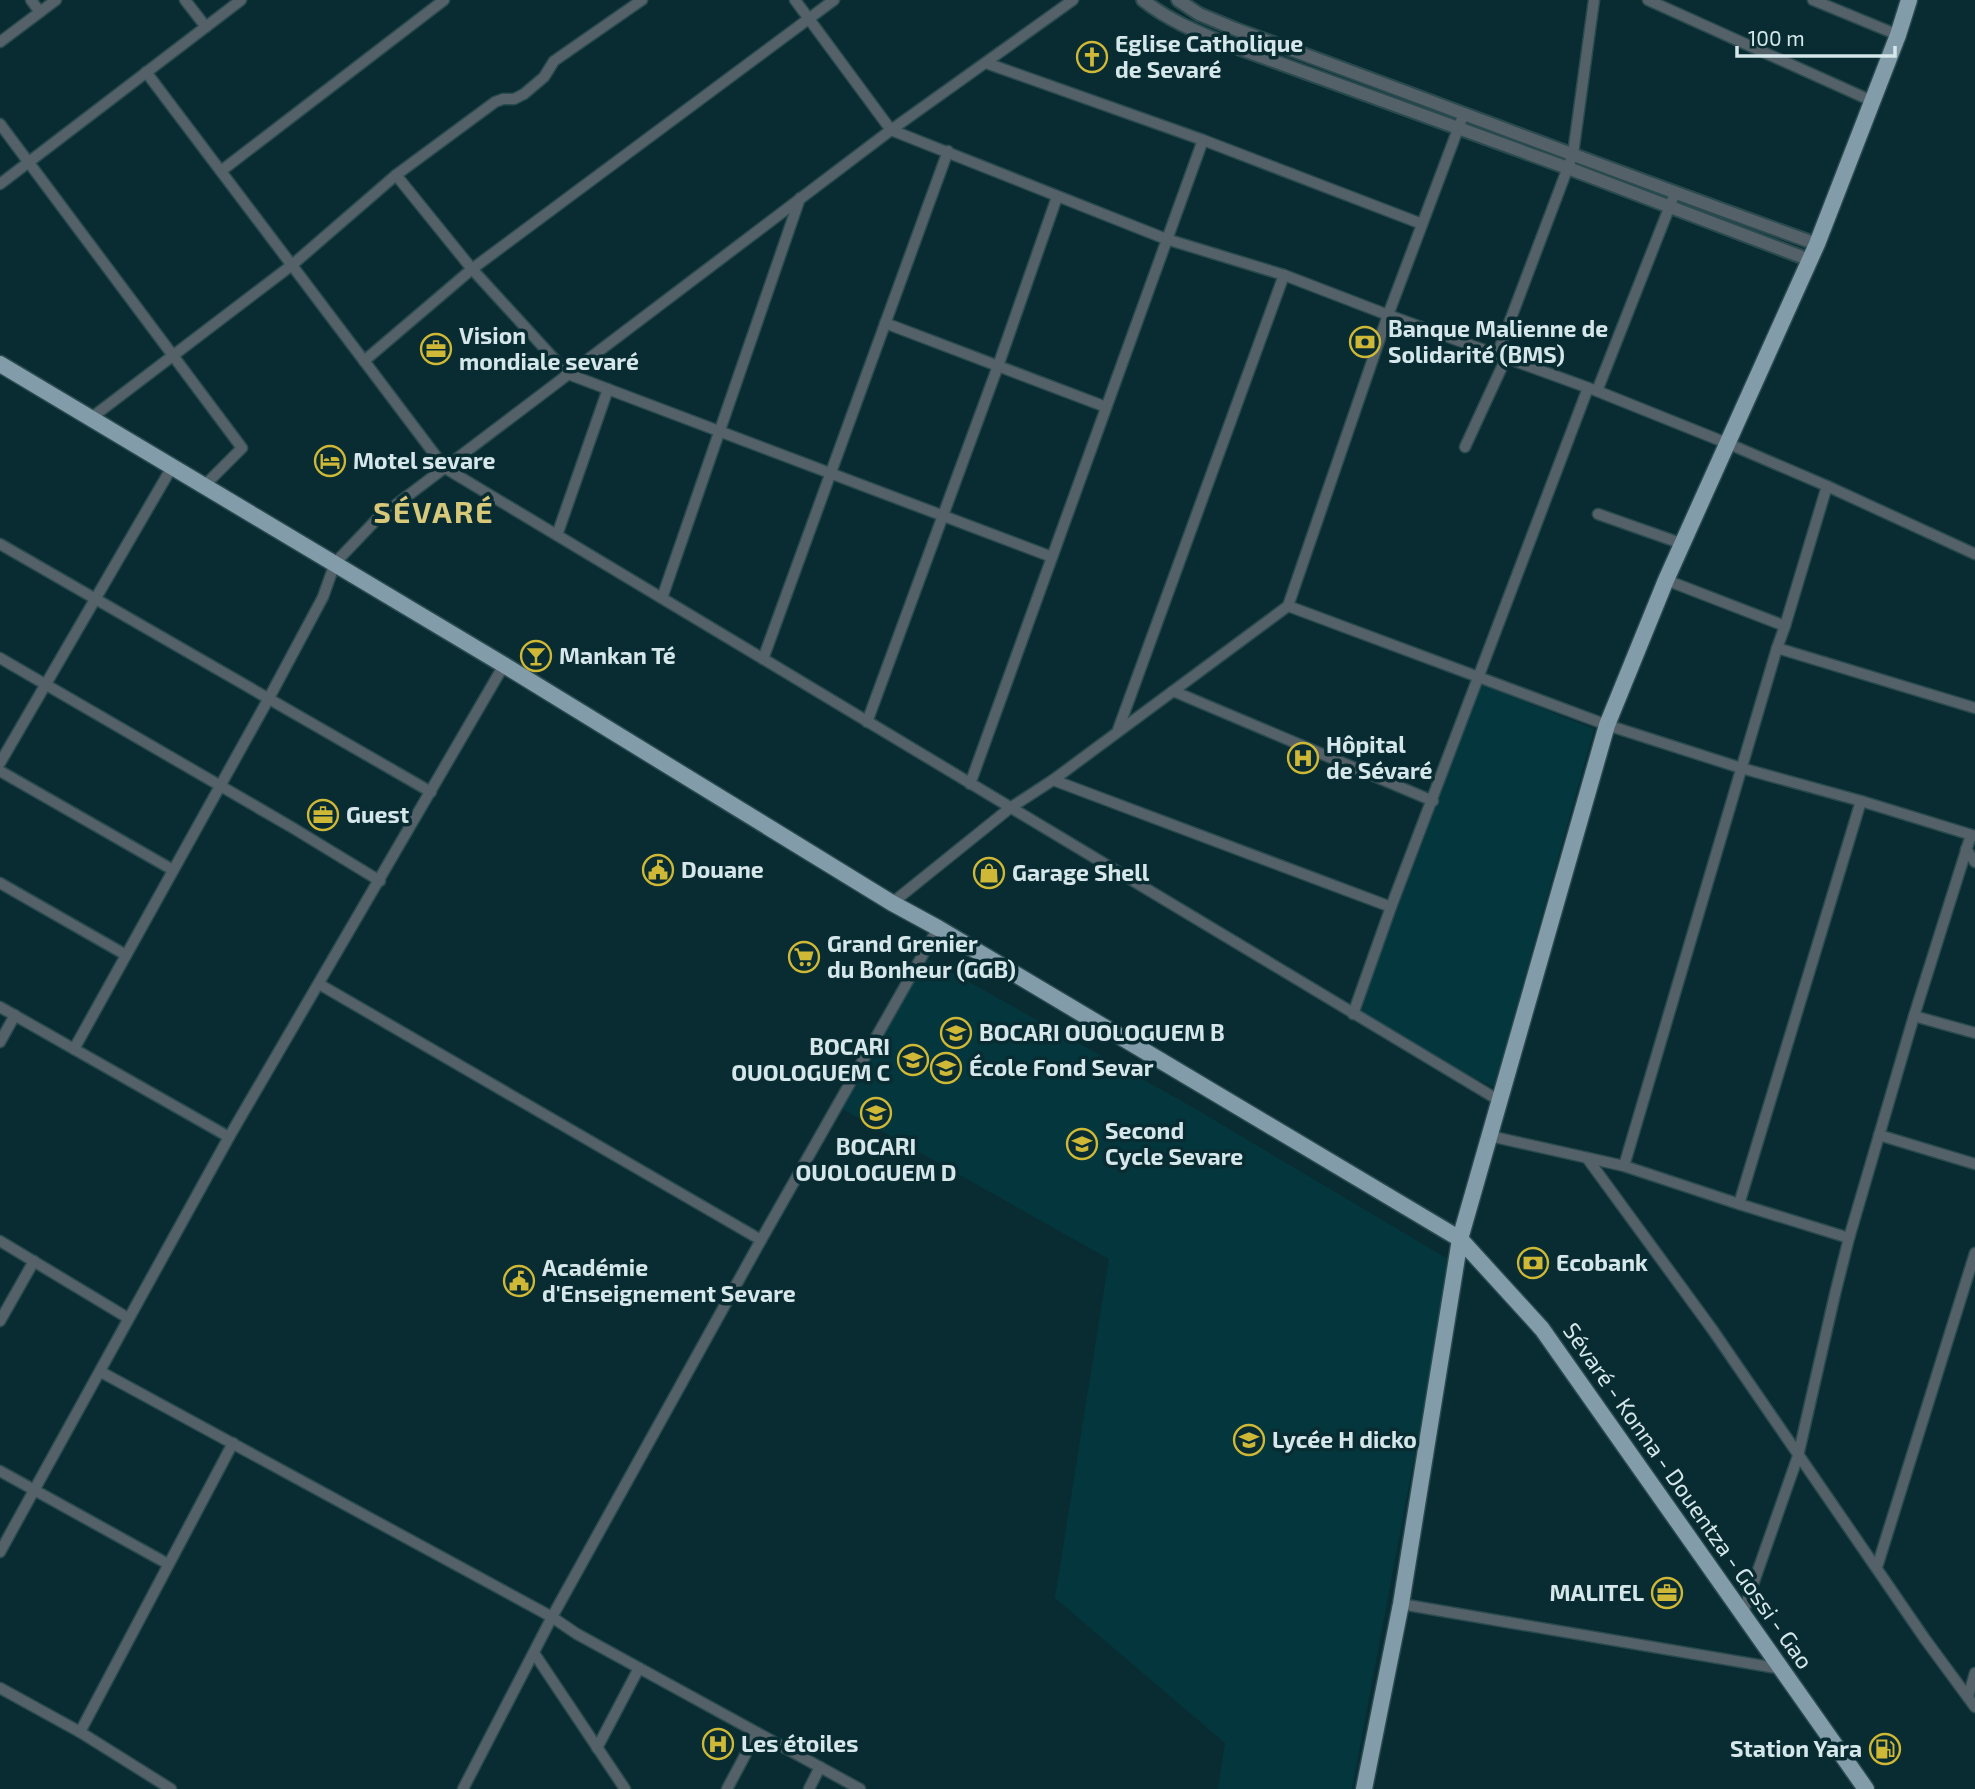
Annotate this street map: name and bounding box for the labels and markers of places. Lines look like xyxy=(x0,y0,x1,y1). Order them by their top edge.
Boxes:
place label: Eglise Catholique de Sevaré xyxy=(1115,29,1303,83)
church icon: Eglise Catholique de Sevaré xyxy=(1075,40,1109,74)
place label: Banque Malienne de Solidarité (BMS) xyxy=(1388,314,1608,368)
place label: Vision mondiale sevaré xyxy=(459,321,639,375)
bank icon: Banque Malienne de Solidarité (BMS) xyxy=(1348,325,1382,359)
office icon: Vision mondiale sevaré xyxy=(419,332,453,366)
hotel icon: Motel sevare xyxy=(313,444,347,478)
place label: Motel sevare xyxy=(353,446,496,474)
bar icon: Mankan Té xyxy=(519,639,553,673)
place label: Mankan Té xyxy=(559,641,676,669)
place label: Hôpital de Sévaré xyxy=(1326,730,1433,784)
hospital icon: Hôpital de Sévaré xyxy=(1286,741,1320,775)
office icon: Guest xyxy=(306,798,340,832)
place label: Guest xyxy=(346,800,409,828)
public building icon: Douane xyxy=(641,853,675,887)
place label: Douane xyxy=(681,855,764,883)
shop icon: Garage Shell xyxy=(972,856,1006,890)
place label: Garage Shell xyxy=(1012,858,1150,886)
place label: Grand Grenier du Bonheur (GGB) xyxy=(827,929,1016,983)
supermarket icon: Grand Grenier du Bonheur (GGB) xyxy=(787,940,821,974)
school or university icon: BOCARI OUOLOGUEM B xyxy=(939,1016,973,1050)
place label: BOCARI OUOLOGUEM B xyxy=(979,1018,1225,1046)
place label: BOCARI OUOLOGUEM C xyxy=(731,1032,890,1086)
school or university icon: BOCARI OUOLOGUEM C xyxy=(896,1043,930,1077)
school or university icon: École Fond Sevar xyxy=(929,1051,963,1085)
place label: École Fond Sevar xyxy=(969,1053,1154,1081)
school or university icon: BOCARI OUOLOGUEM D xyxy=(859,1096,893,1130)
place label: Second Cycle Sevare xyxy=(1105,1116,1243,1170)
school or university icon: Second Cycle Sevare xyxy=(1065,1127,1099,1161)
place label: BOCARI OUOLOGUEM D xyxy=(795,1132,957,1186)
bank icon: Ecobank xyxy=(1516,1246,1550,1280)
place label: Ecobank xyxy=(1556,1248,1648,1276)
place label: Académie d'Enseignement Sevare xyxy=(542,1253,796,1307)
public building icon: Académie d'Enseignement Sevare xyxy=(502,1264,536,1298)
school or university icon: Lycée H dicko xyxy=(1232,1423,1266,1457)
place label: Lycée H dicko xyxy=(1272,1425,1417,1453)
office icon: MALITEL xyxy=(1650,1576,1684,1610)
place label: MALITEL xyxy=(1549,1578,1644,1606)
hospital icon: Les étoiles xyxy=(701,1727,735,1761)
place label: Les étoiles xyxy=(741,1729,859,1757)
fuel station icon: Station Yara xyxy=(1868,1732,1902,1766)
place label: Station Yara xyxy=(1730,1734,1862,1762)

